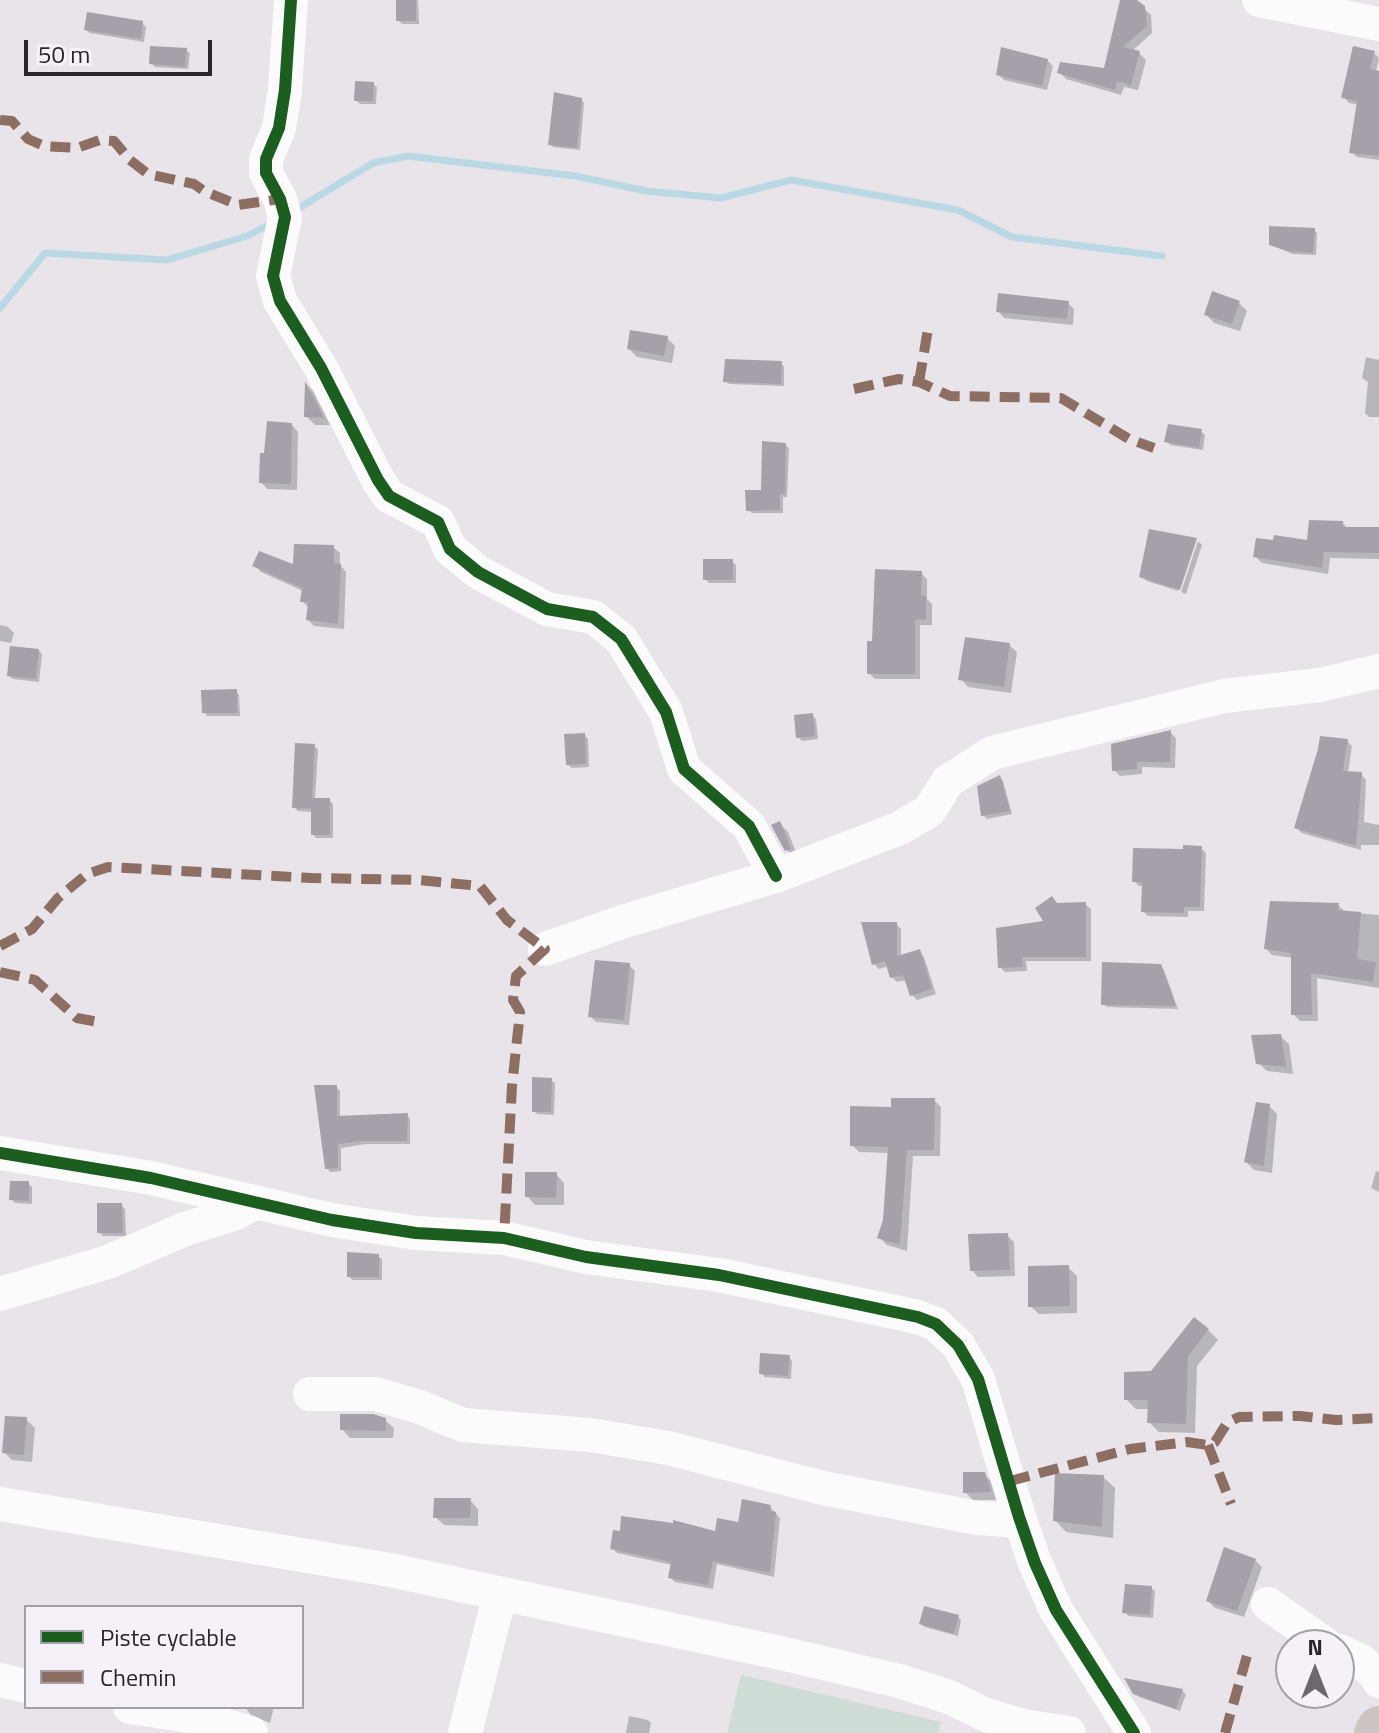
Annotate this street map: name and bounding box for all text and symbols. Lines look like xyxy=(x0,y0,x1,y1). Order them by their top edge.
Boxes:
scale bar xyxy=(28,24,216,74)
text: 50 m xyxy=(38,36,90,72)
legend xyxy=(24,1605,304,1709)
text: Piste cyclable xyxy=(100,1619,237,1655)
north arrow xyxy=(1275,1629,1355,1709)
text: N xyxy=(1307,1630,1323,1664)
text: Chemin xyxy=(100,1659,176,1695)

